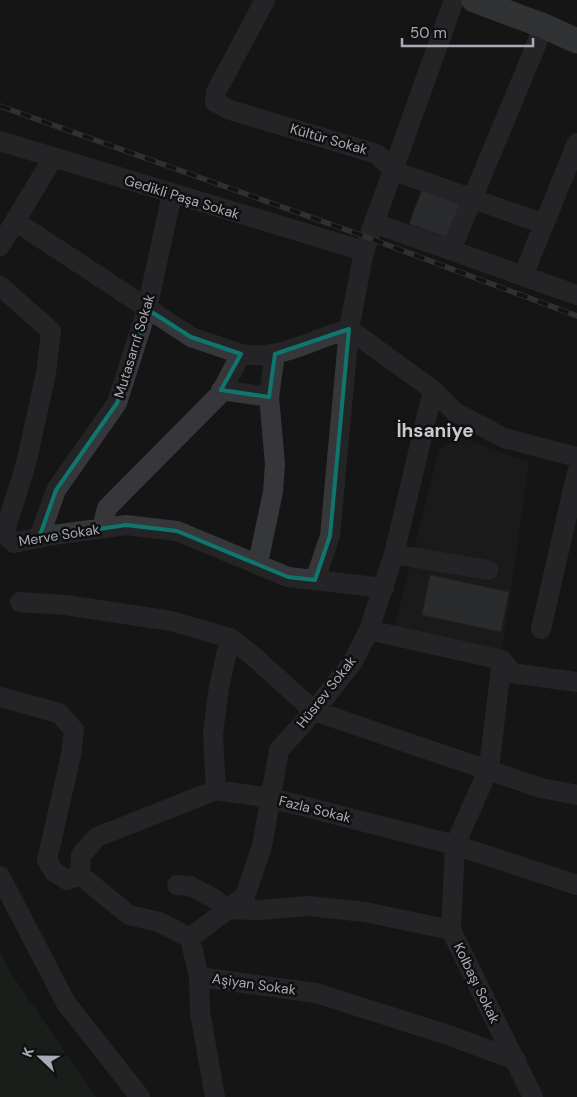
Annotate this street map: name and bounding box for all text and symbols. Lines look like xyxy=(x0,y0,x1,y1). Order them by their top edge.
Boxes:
scale bar xyxy=(402,15,533,47)
text: 50 m xyxy=(410,23,447,43)
street label: Kültür Sokak xyxy=(288,119,370,159)
street label: Gedikli Paşa Sokak xyxy=(122,171,242,223)
street label: Mutasarrıf Sokak xyxy=(110,292,158,400)
district label: İhsaniye xyxy=(396,418,474,443)
street label: Merve Sokak xyxy=(17,520,101,550)
street label: Hüsrev Sokak xyxy=(292,652,360,732)
street label: Fazla Sokak xyxy=(277,791,353,827)
street label: Kolbaşı Sokak xyxy=(450,940,504,1026)
street label: Aşiyan Sokak xyxy=(211,969,297,999)
north arrow xyxy=(15,1032,65,1082)
text: K xyxy=(18,1045,38,1060)

